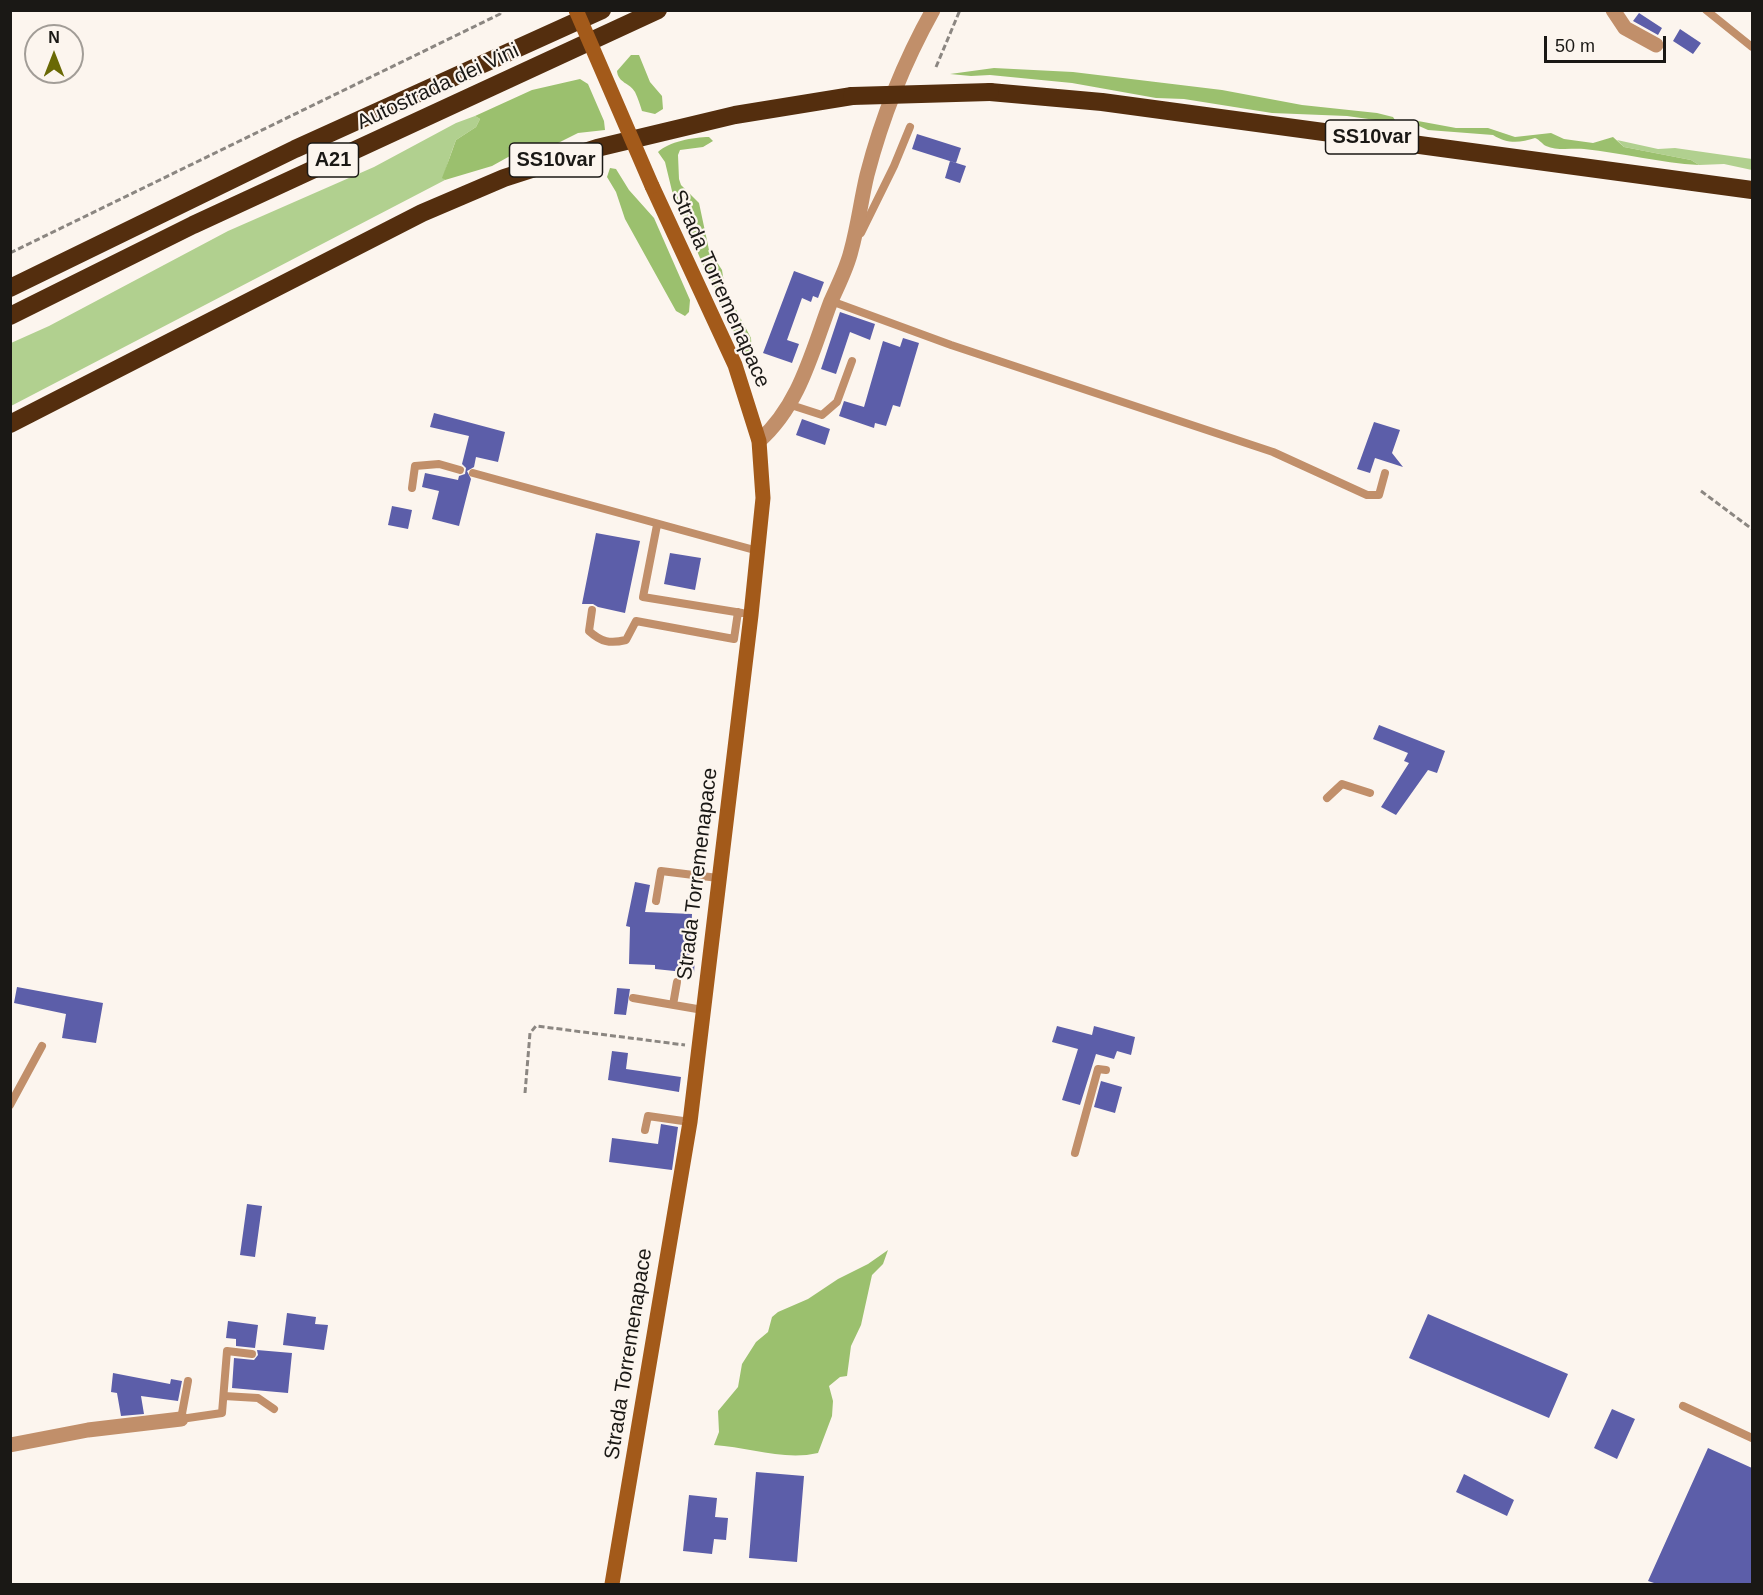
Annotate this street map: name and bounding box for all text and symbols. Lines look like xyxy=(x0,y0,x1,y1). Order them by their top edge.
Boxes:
north arrow xyxy=(24,24,84,84)
scale bar xyxy=(1547,24,1668,62)
text: N xyxy=(48,29,60,46)
text: 50 m xyxy=(1555,36,1595,56)
street label: Autostrada dei Vini xyxy=(353,38,523,136)
road number: SS10var xyxy=(1326,120,1418,154)
road number: A21 xyxy=(308,143,358,177)
road number: SS10var xyxy=(510,143,602,177)
street label: Strada Torremenapace xyxy=(665,186,775,392)
street label: Strada Torremenapace xyxy=(672,766,724,982)
street label: Strada Torremenapace xyxy=(600,1247,658,1461)

